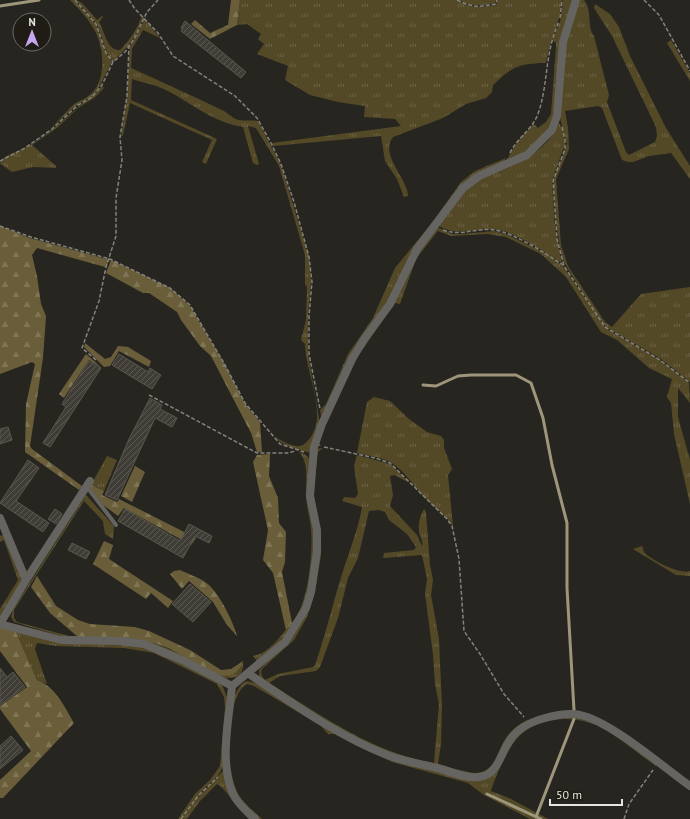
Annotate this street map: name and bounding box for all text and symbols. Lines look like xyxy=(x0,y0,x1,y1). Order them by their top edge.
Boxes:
north arrow xyxy=(12,12,52,52)
text: N xyxy=(28,15,36,29)
scale bar xyxy=(550,781,622,807)
text: 50 m xyxy=(556,787,582,802)

